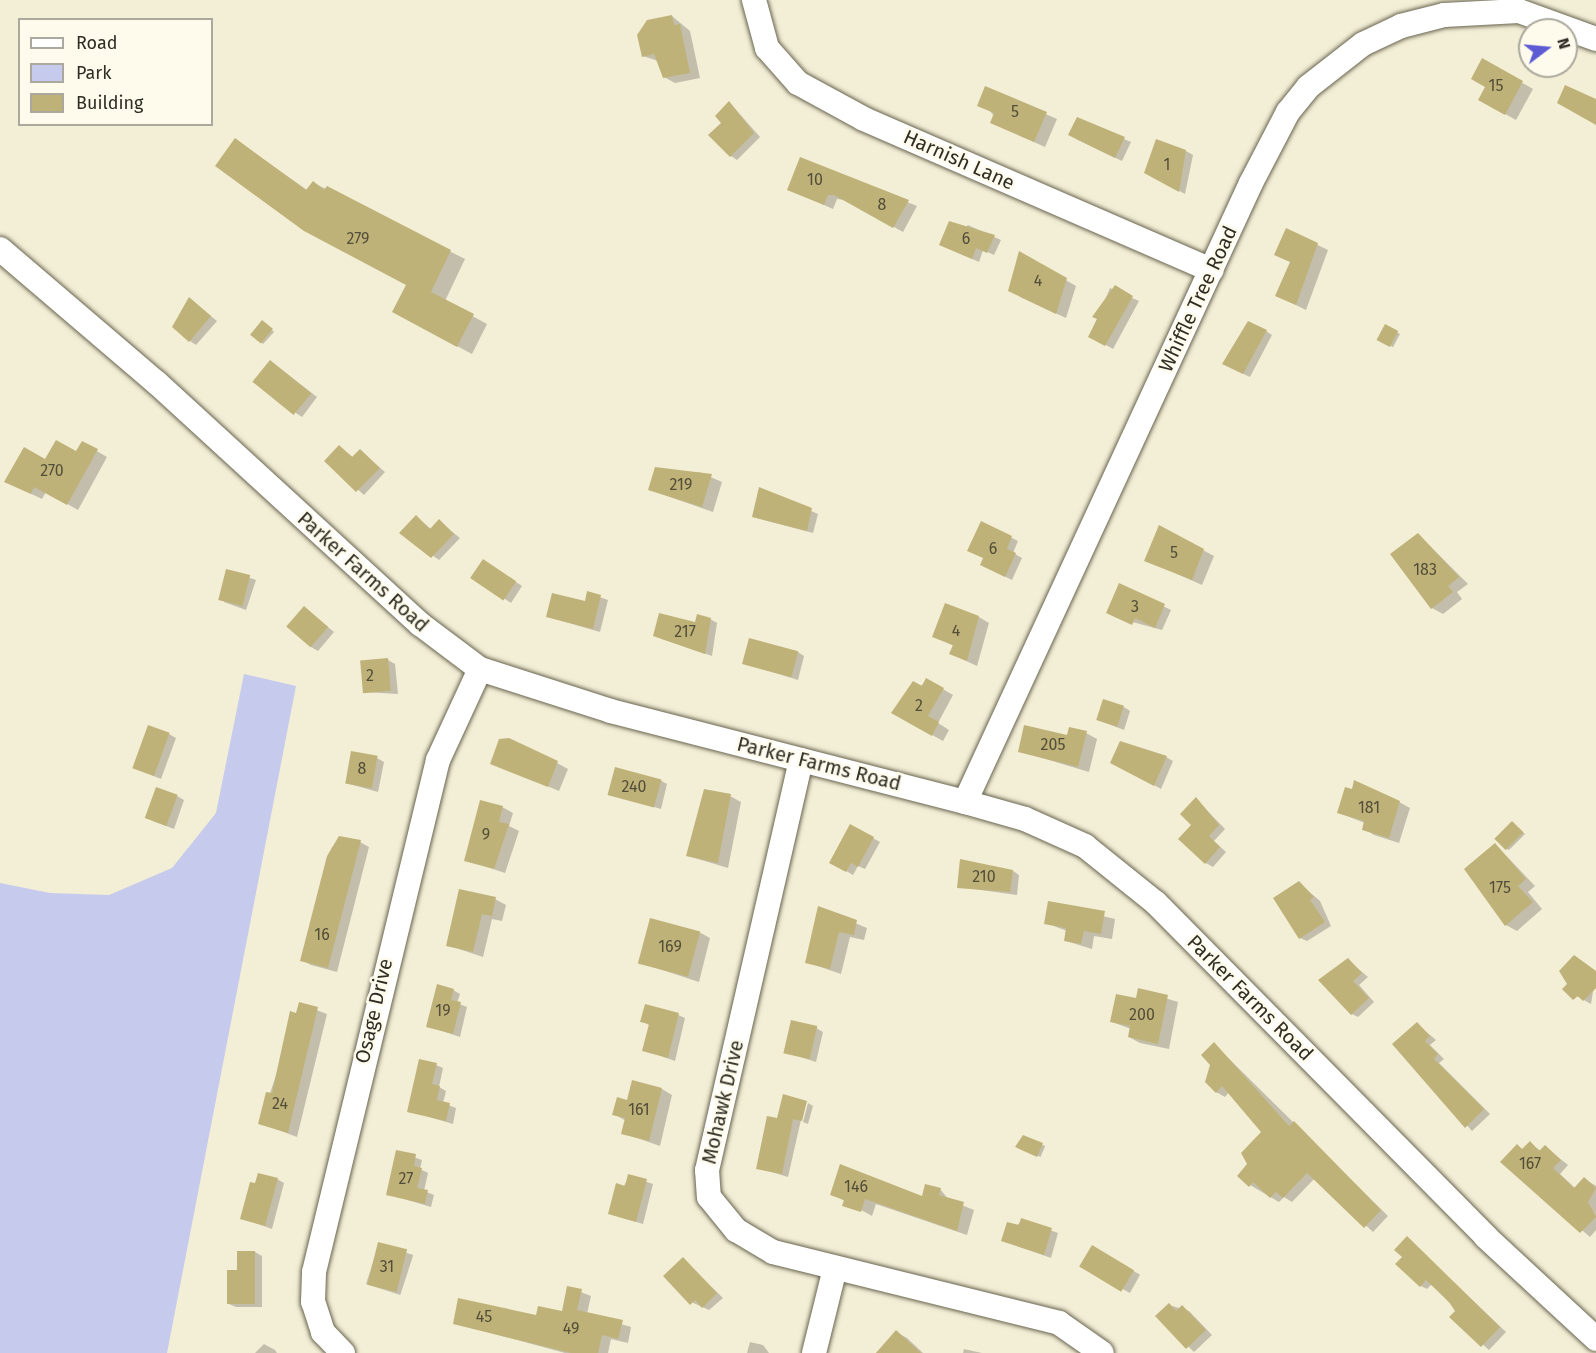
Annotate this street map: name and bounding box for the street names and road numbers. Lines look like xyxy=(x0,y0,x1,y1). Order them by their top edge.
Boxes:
street label: Harnish Lane xyxy=(900,125,1018,195)
street label: Whiffle Tree Road xyxy=(1154,222,1242,376)
street label: Parker Farms Road xyxy=(292,507,434,637)
street label: Parker Farms Road xyxy=(734,732,904,796)
street label: Parker Farms Road xyxy=(1182,930,1318,1066)
street label: Osage Drive xyxy=(350,956,398,1066)
street label: Mohawk Drive xyxy=(697,1038,749,1166)

